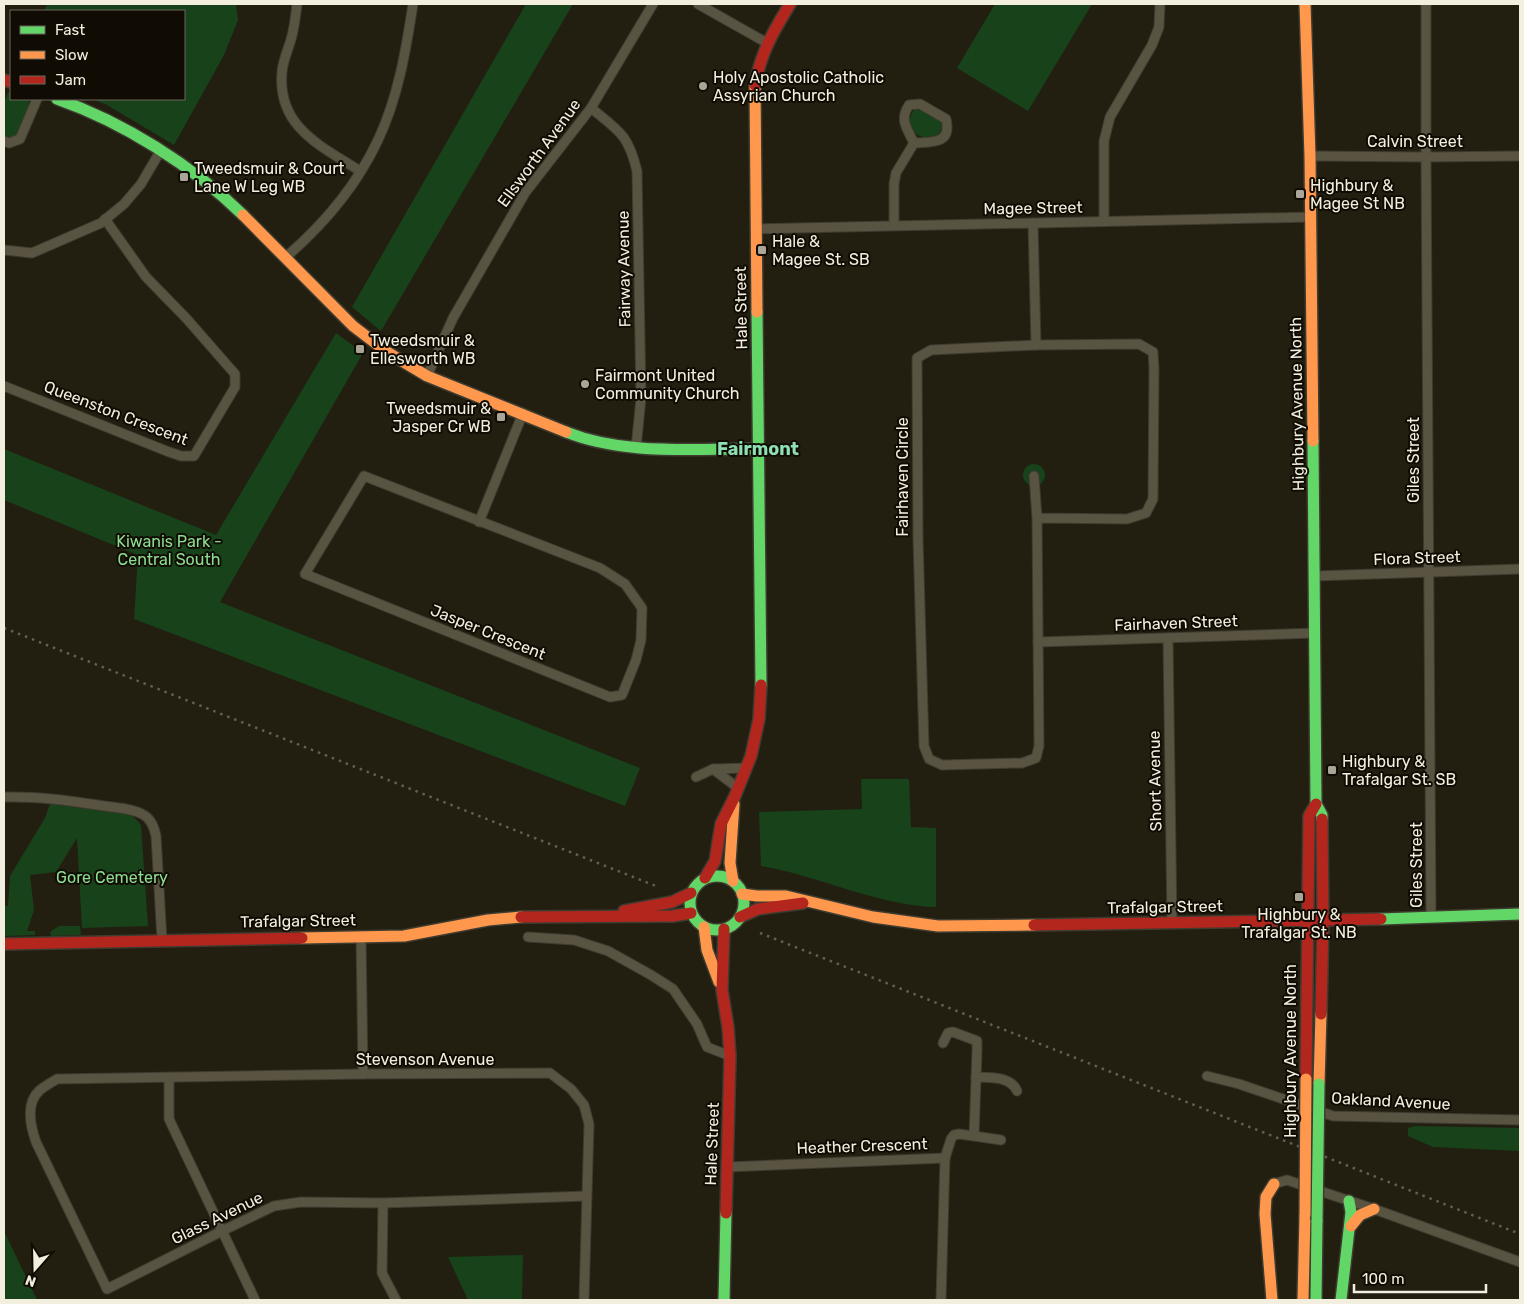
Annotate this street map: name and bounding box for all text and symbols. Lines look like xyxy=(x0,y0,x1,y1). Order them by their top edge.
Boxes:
legend xyxy=(10,10,185,100)
text: Fast xyxy=(55,21,85,39)
text: Slow xyxy=(55,46,88,64)
place label: Holy Apostolic Catholic Assyrian Church xyxy=(713,68,884,105)
text: Jam xyxy=(55,71,86,89)
marker: Holy Apostolic Catholic Assyrian Church xyxy=(697,80,709,92)
street label: Ellsworth Avenue xyxy=(493,95,585,211)
street label: Calvin Street xyxy=(1367,132,1463,151)
place label: Tweedsmuir & Court Lane W Leg WB xyxy=(194,159,345,196)
marker: Tweedsmuir & Court Lane W Leg WB xyxy=(178,171,190,183)
place label: Highbury & Magee St NB xyxy=(1310,176,1405,213)
marker: Highbury & Magee St NB xyxy=(1294,188,1306,200)
street label: Magee Street xyxy=(983,198,1083,218)
street label: Fairway Avenue xyxy=(613,210,635,328)
place label: Hale & Magee St. SB xyxy=(772,232,870,269)
marker: Hale & Magee St. SB xyxy=(756,244,768,256)
street label: Hale Street xyxy=(731,266,751,350)
street label: Highbury Avenue North xyxy=(1286,317,1308,491)
place label: Tweedsmuir & Ellesworth WB xyxy=(370,331,475,368)
marker: Tweedsmuir & Ellesworth WB xyxy=(354,343,366,355)
place label: Fairmont United Community Church xyxy=(595,366,740,403)
street label: Queenston Crescent xyxy=(41,377,191,449)
marker: Fairmont United Community Church xyxy=(579,378,591,390)
place label: Tweedsmuir & Jasper Cr WB xyxy=(386,399,491,436)
marker: Tweedsmuir & Jasper Cr WB xyxy=(495,411,507,423)
street label: Fairhaven Circle xyxy=(893,417,912,537)
street label: Giles Street xyxy=(1404,417,1423,503)
district label: Fairmont xyxy=(717,438,799,460)
park label: Kiwanis Park - Central South xyxy=(116,532,222,569)
street label: Flora Street xyxy=(1373,547,1461,569)
street label: Jasper Crescent xyxy=(428,600,548,664)
street label: Fairhaven Street xyxy=(1114,611,1238,635)
street label: Short Avenue xyxy=(1145,730,1165,832)
place label: Highbury & Trafalgar St. SB xyxy=(1342,752,1456,789)
marker: Highbury & Trafalgar St. SB xyxy=(1326,764,1338,776)
street label: Giles Street xyxy=(1407,822,1426,908)
park label: Gore Cemetery xyxy=(56,868,168,887)
marker: Highbury & Trafalgar St. NB xyxy=(1293,891,1305,903)
street label: Trafalgar Street xyxy=(1107,896,1223,918)
place label: Highbury & Trafalgar St. NB xyxy=(1241,905,1357,942)
street label: Trafalgar Street xyxy=(240,910,356,932)
street label: Highbury Avenue North xyxy=(1281,964,1300,1138)
street label: Stevenson Avenue xyxy=(356,1050,494,1069)
street label: Oakland Avenue xyxy=(1331,1088,1451,1114)
street label: Hale Street xyxy=(701,1102,723,1186)
street label: Heather Crescent xyxy=(796,1134,928,1158)
street label: Glass Avenue xyxy=(168,1188,266,1248)
north arrow xyxy=(10,1244,60,1294)
scale bar xyxy=(1354,1262,1486,1294)
text: 100 m xyxy=(1362,1270,1404,1288)
text: N xyxy=(23,1271,38,1290)

